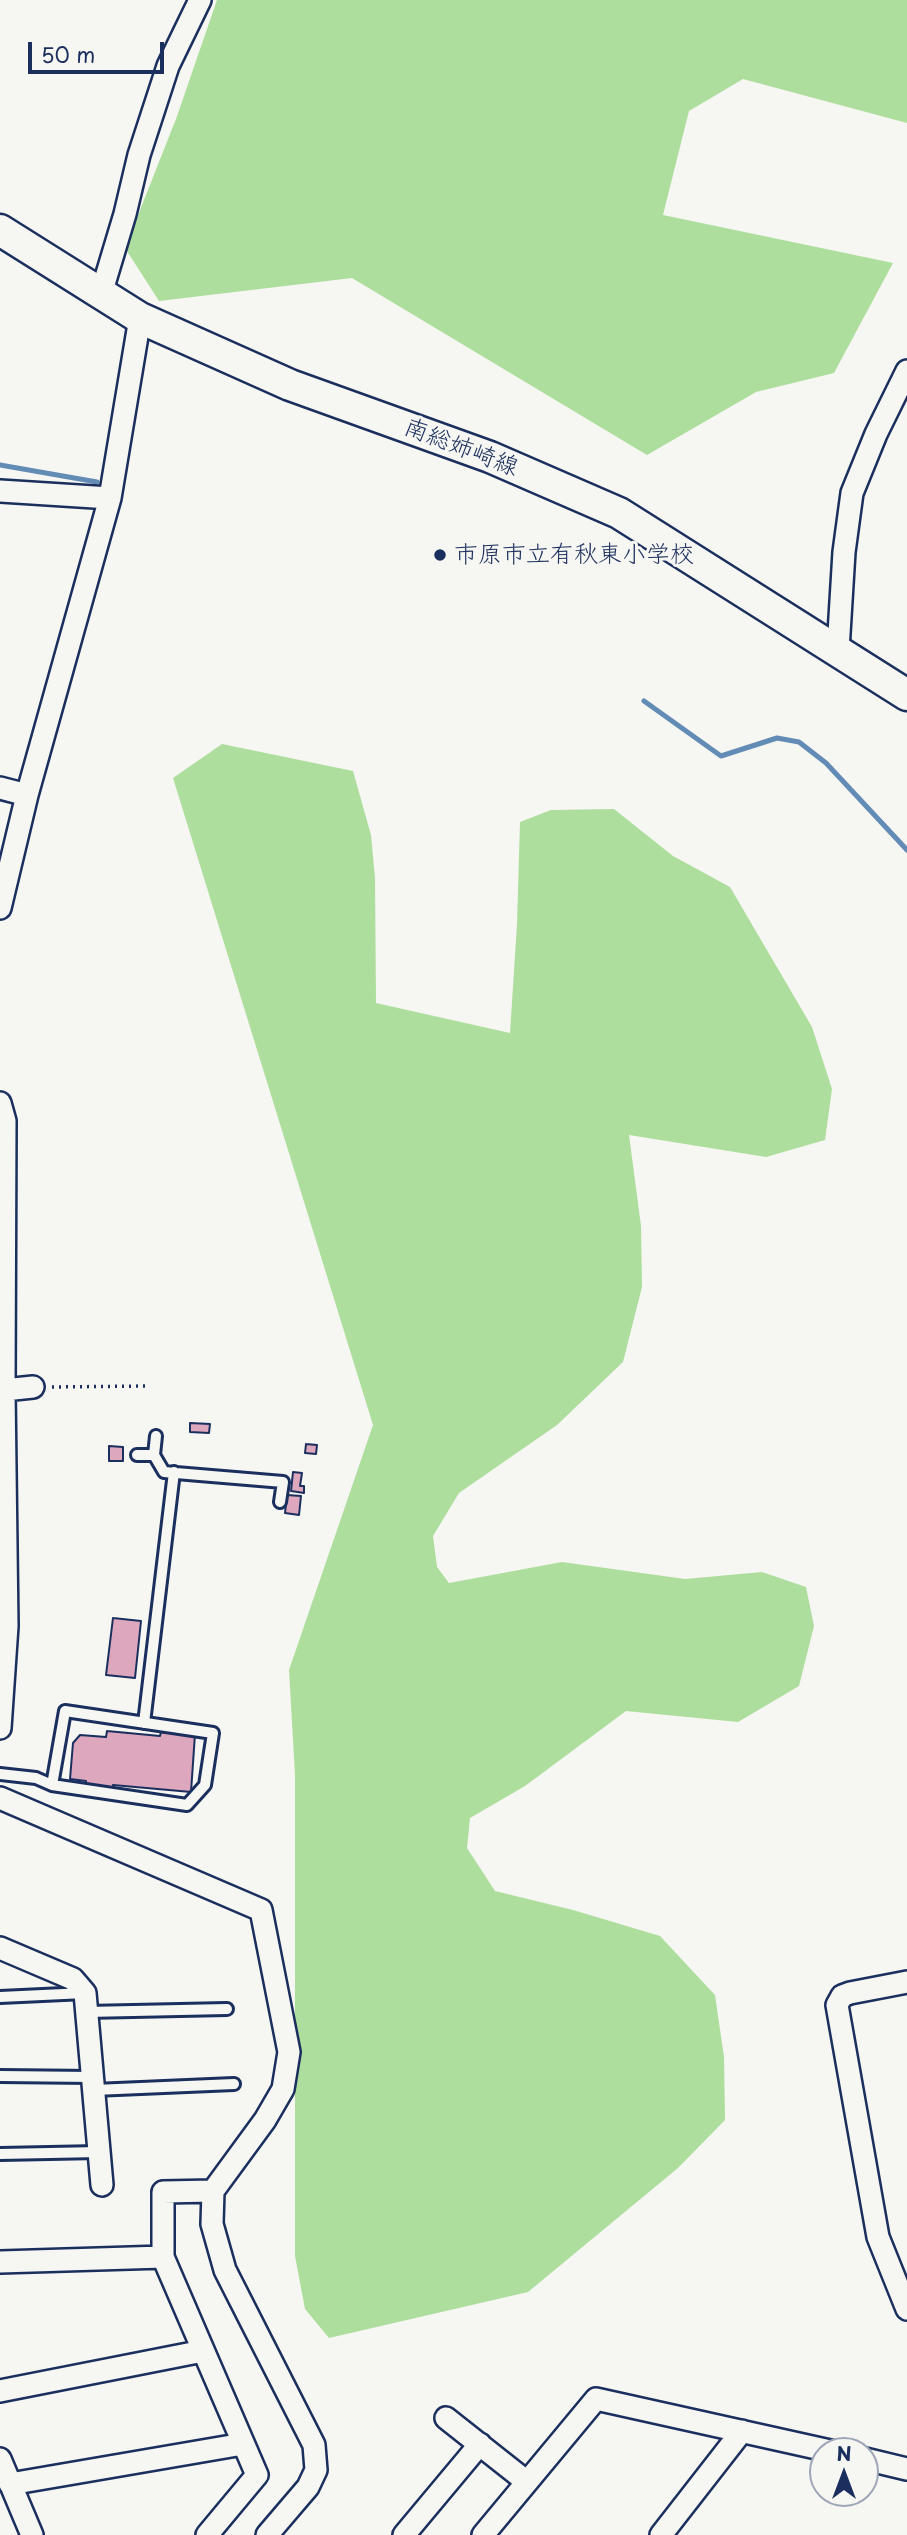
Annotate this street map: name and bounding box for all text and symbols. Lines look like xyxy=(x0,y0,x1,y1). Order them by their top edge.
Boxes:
scale bar xyxy=(32,28,168,72)
text: 50 m xyxy=(41,38,95,70)
street label: 南総姉崎線 xyxy=(400,413,522,483)
place label: 市原市立有秋東小学校 xyxy=(454,541,694,569)
marker: 市原市立有秋東小学校 xyxy=(432,547,448,563)
north arrow xyxy=(809,2437,879,2507)
text: N xyxy=(836,2439,852,2467)

